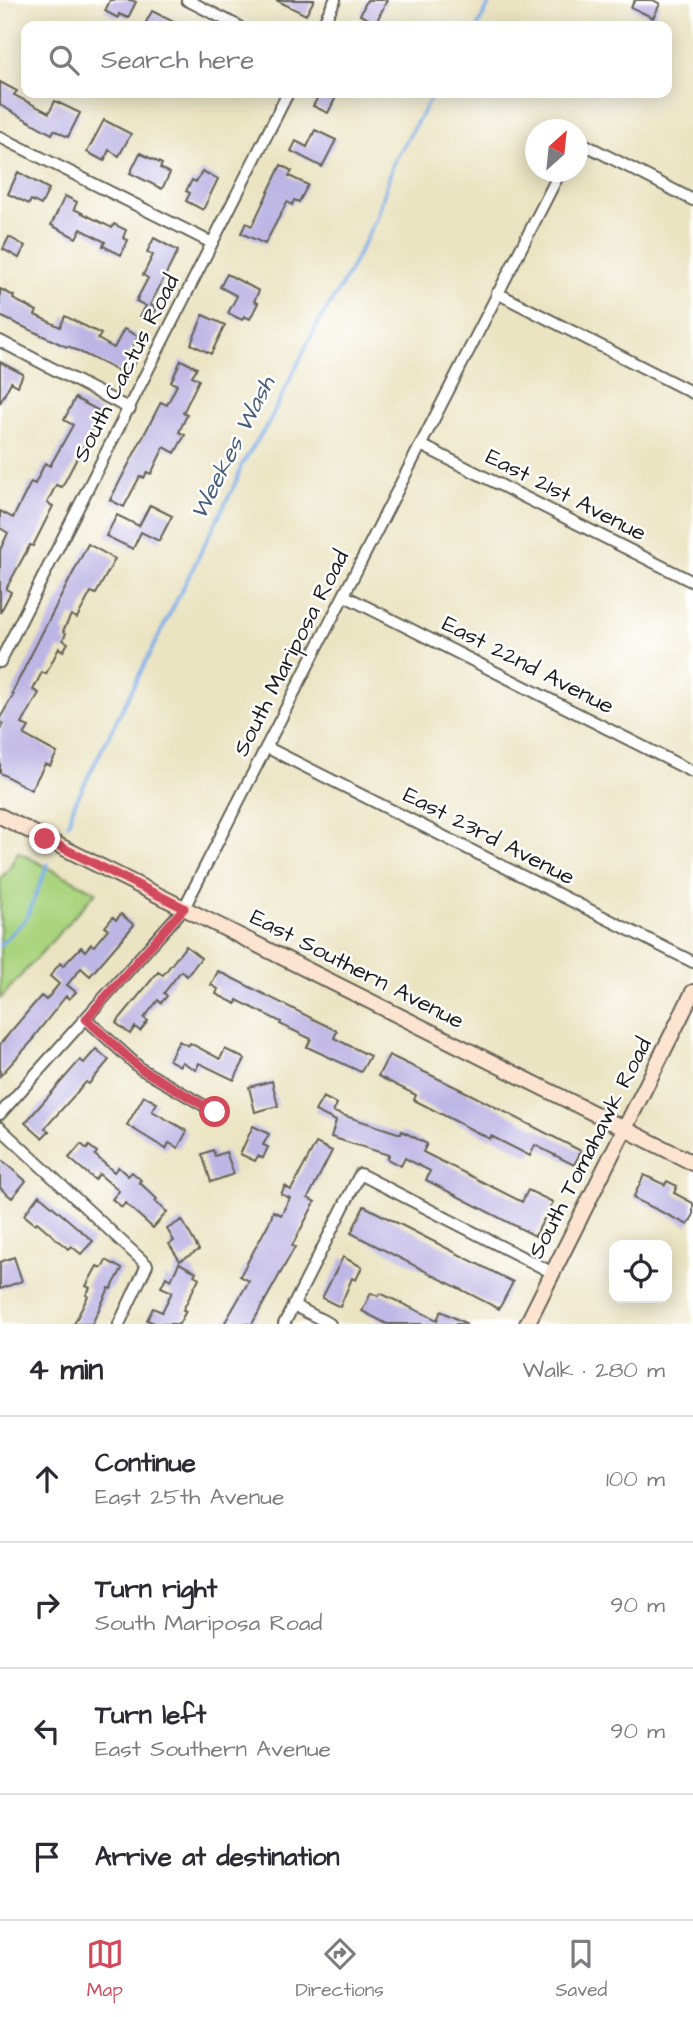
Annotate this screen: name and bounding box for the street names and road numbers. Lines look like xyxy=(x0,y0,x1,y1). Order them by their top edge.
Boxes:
street label: South Cactus Road xyxy=(65,269,187,467)
street label: East 21st Avenue xyxy=(480,441,652,549)
street label: South Mariposa Road xyxy=(225,544,357,761)
street label: East 22nd Avenue xyxy=(437,608,619,722)
street label: East 23rd Avenue xyxy=(398,779,580,893)
street label: East Southern Avenue xyxy=(245,901,469,1037)
street label: South Tomahawk Road xyxy=(520,1032,660,1264)

